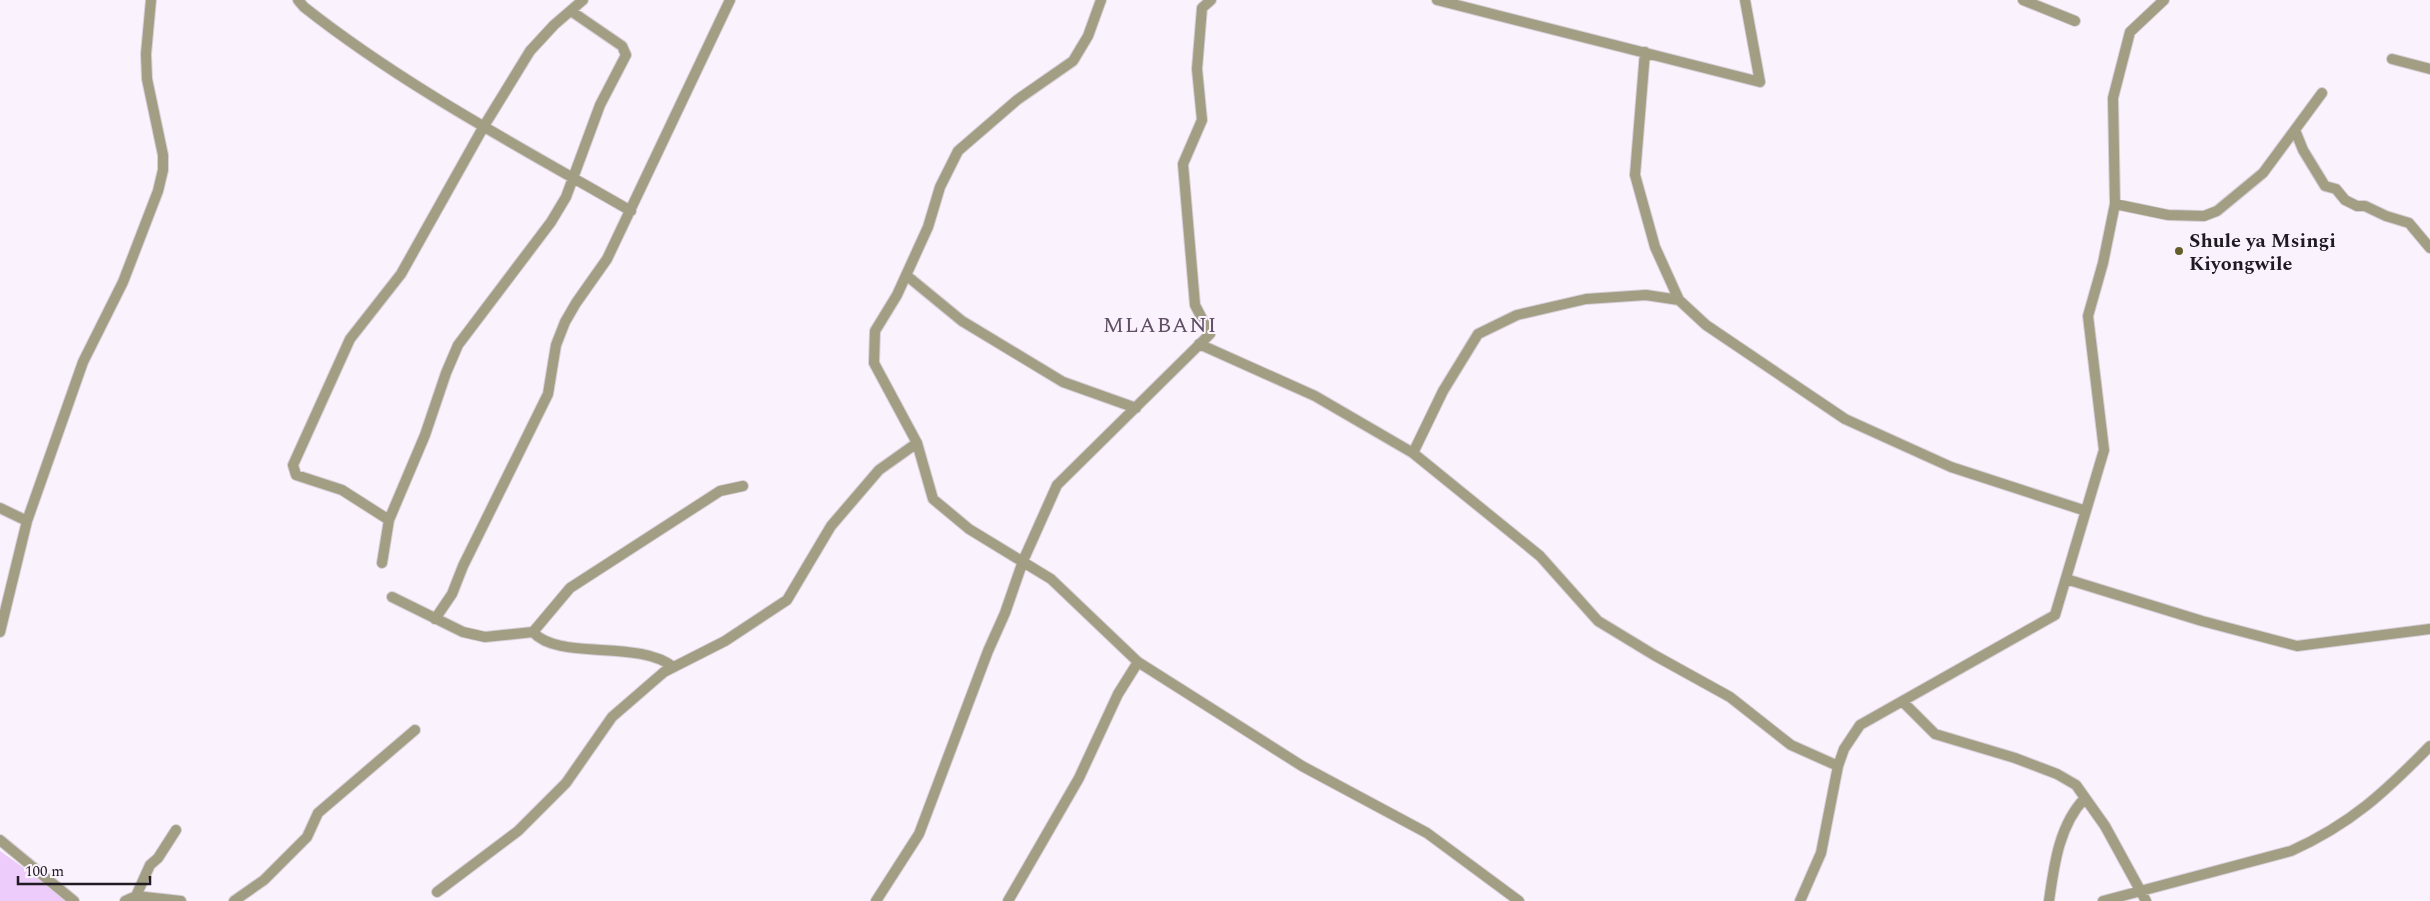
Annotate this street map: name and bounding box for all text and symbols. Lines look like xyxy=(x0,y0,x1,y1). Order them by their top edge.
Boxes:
place label: Shule ya Msingi Kiyongwile xyxy=(2189,226,2336,279)
marker: Shule ya Msingi Kiyongwile xyxy=(2173,245,2185,257)
district label: MLABANI xyxy=(1103,309,1217,342)
scale bar xyxy=(18,854,150,886)
text: 100 m xyxy=(25,860,64,883)

